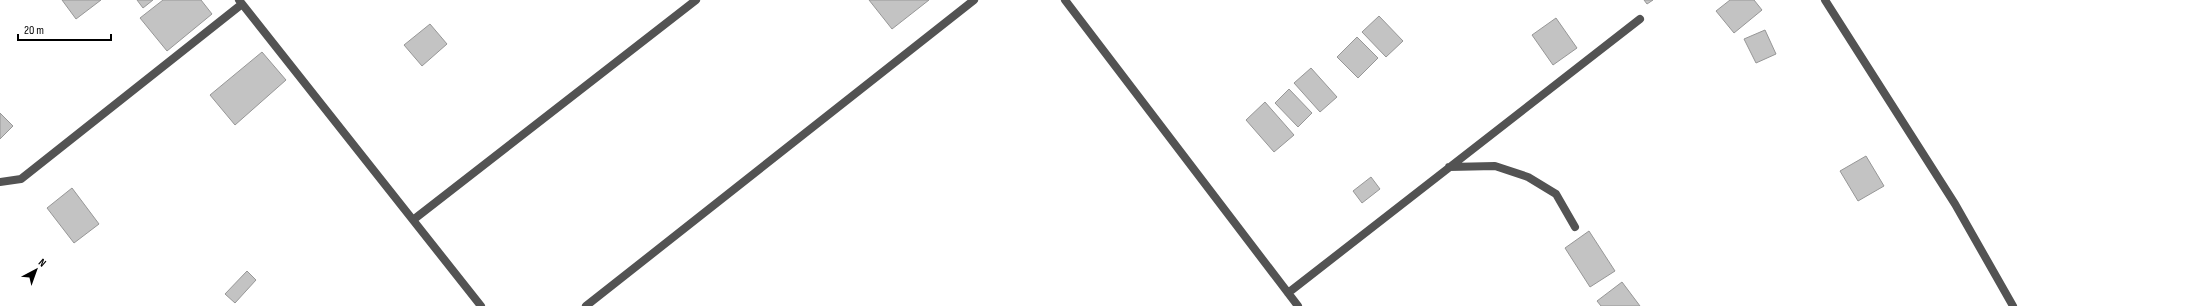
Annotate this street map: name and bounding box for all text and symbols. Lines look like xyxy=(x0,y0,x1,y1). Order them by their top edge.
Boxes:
scale bar xyxy=(18,16,111,42)
text: 20 m xyxy=(24,23,44,38)
north arrow xyxy=(16,250,56,290)
text: N xyxy=(36,256,49,270)

